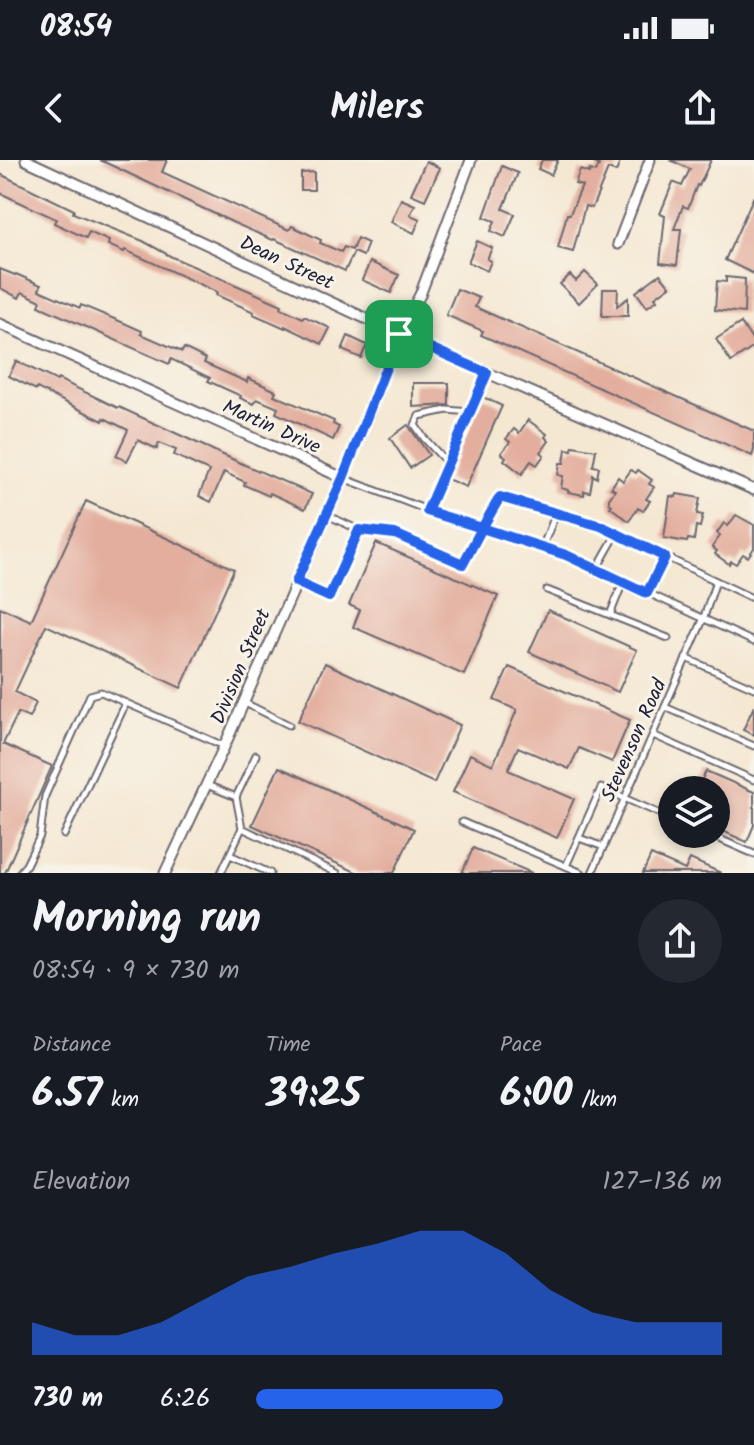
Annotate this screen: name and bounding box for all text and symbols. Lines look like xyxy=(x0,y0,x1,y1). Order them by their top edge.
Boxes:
text: 08:54 xyxy=(40,4,112,52)
text: Milers xyxy=(330,80,424,137)
icon: back xyxy=(32,86,76,130)
icon: share xyxy=(678,86,722,130)
street label: Dean Street xyxy=(234,228,339,300)
pin xyxy=(365,300,433,368)
icon: arrive xyxy=(377,312,421,356)
street label: Martin Drive xyxy=(217,392,326,464)
street label: Division Street xyxy=(203,604,281,729)
street label: Stevenson Road xyxy=(593,673,677,808)
map controls xyxy=(658,776,730,848)
button: layers xyxy=(658,776,730,848)
text: Morning run xyxy=(32,885,261,955)
button: share xyxy=(638,899,722,983)
text: 08:54 · 9 × 730 m xyxy=(32,950,240,992)
text: Distance xyxy=(32,1028,111,1063)
text: Time xyxy=(266,1028,310,1063)
text: Pace xyxy=(500,1028,542,1063)
text: 6.57 xyxy=(32,1063,102,1127)
text: 39:25 xyxy=(266,1063,362,1127)
text: 6:00 xyxy=(500,1063,573,1127)
text: km xyxy=(102,1083,139,1118)
text: /km xyxy=(573,1083,617,1118)
text: Elevation xyxy=(32,1161,130,1203)
text: 127–136 m xyxy=(602,1161,722,1203)
text: 730 m xyxy=(32,1378,103,1420)
text: 6:26 xyxy=(160,1378,210,1420)

